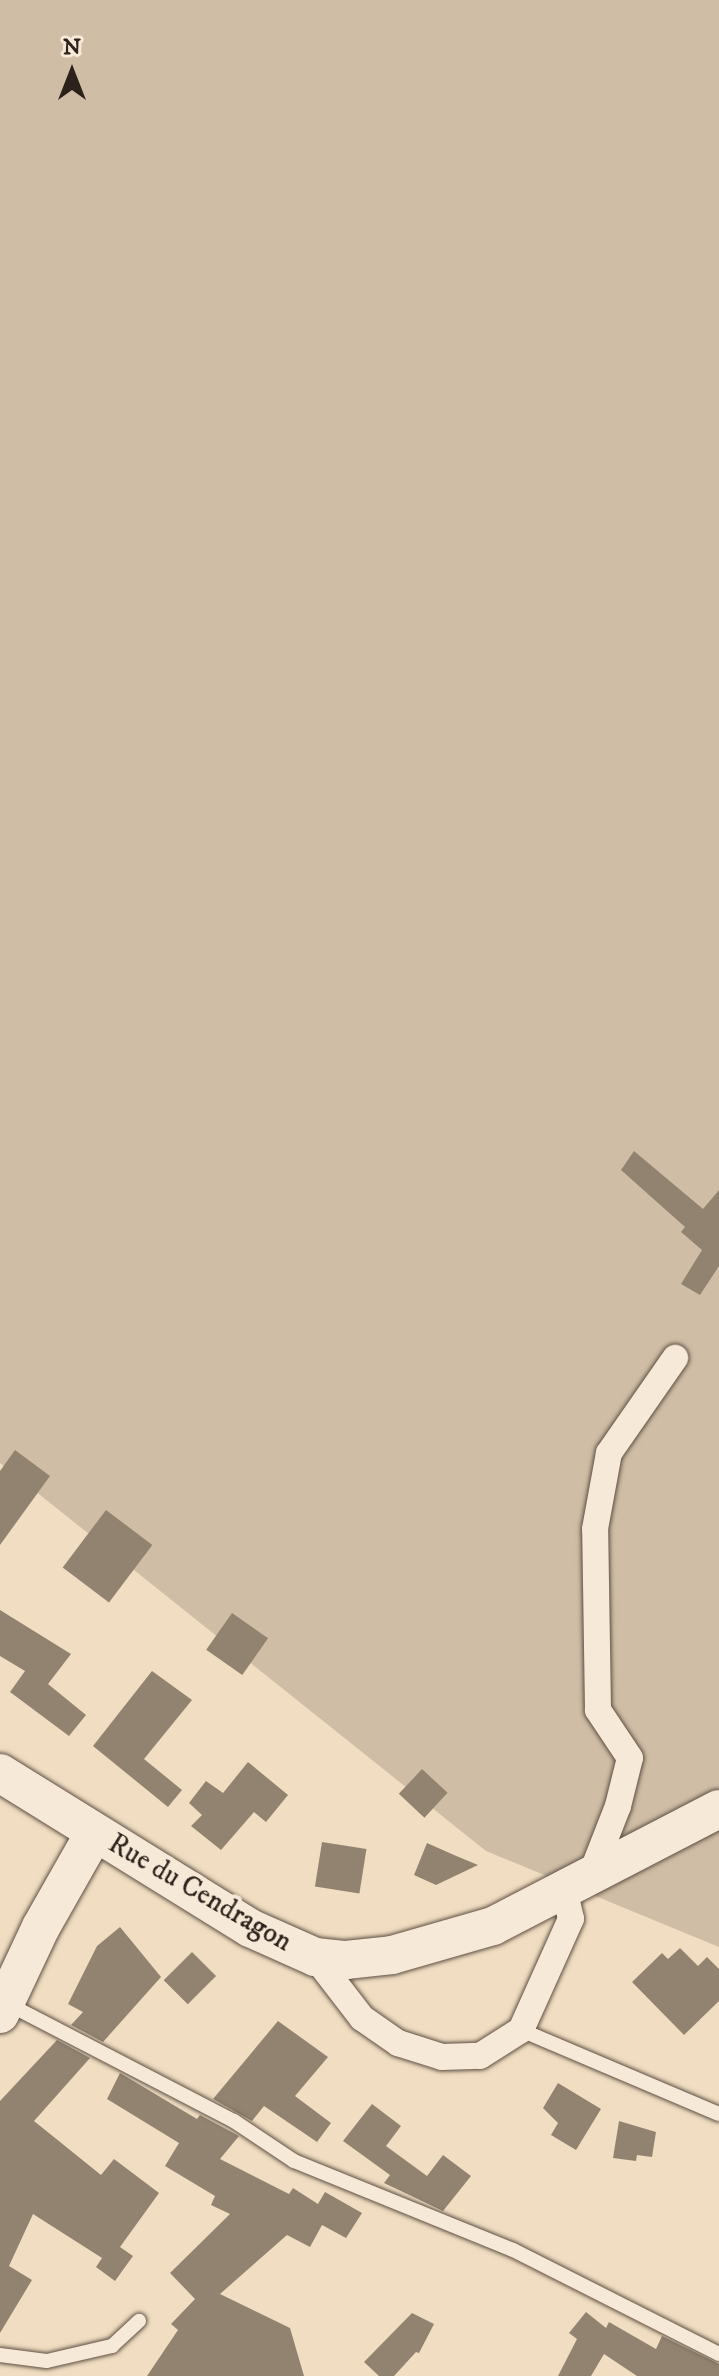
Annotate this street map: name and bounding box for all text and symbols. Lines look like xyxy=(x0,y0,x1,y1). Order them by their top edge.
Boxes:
north arrow xyxy=(32,32,112,112)
text: N xyxy=(63,34,81,61)
street label: Rue du Cendragon xyxy=(102,1827,298,1959)

